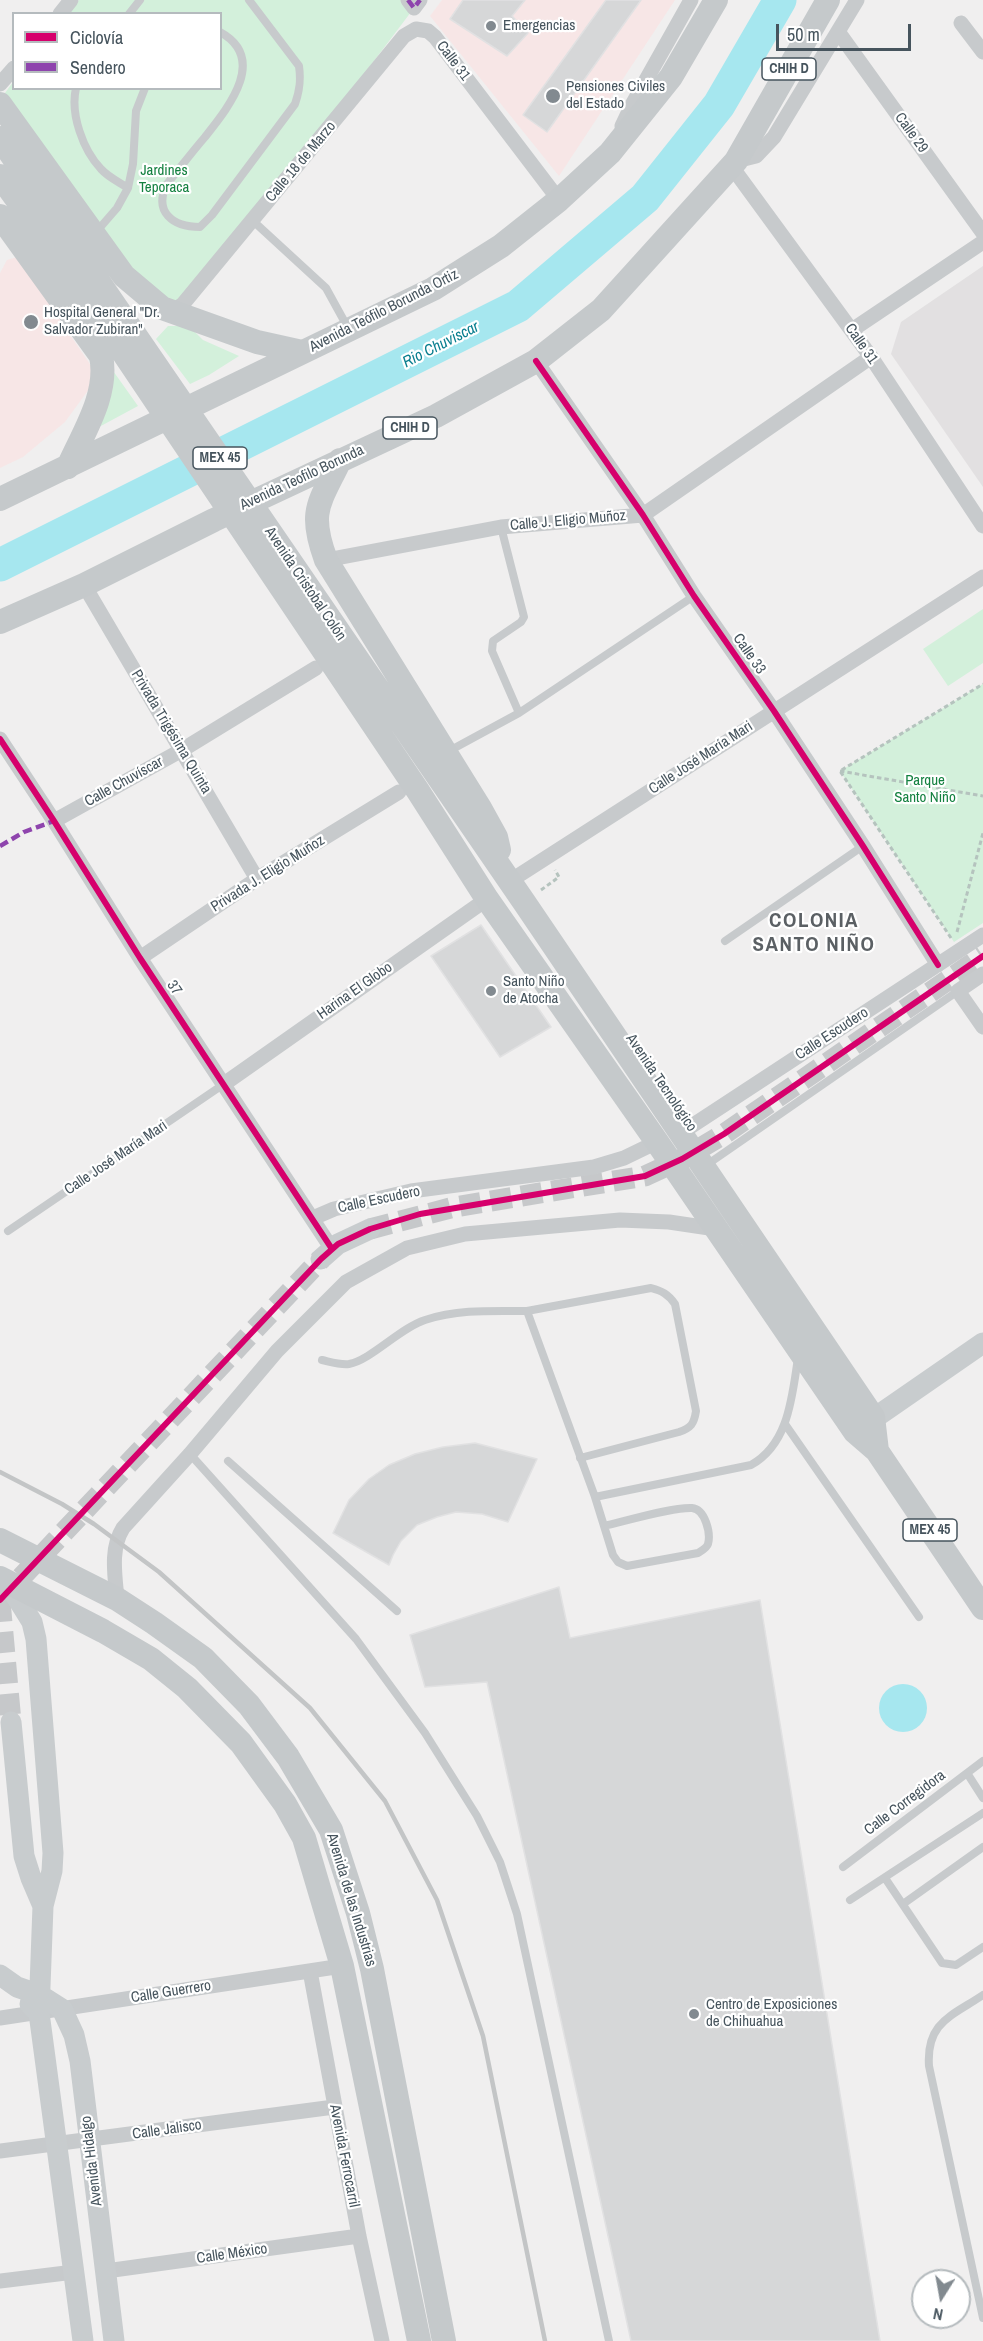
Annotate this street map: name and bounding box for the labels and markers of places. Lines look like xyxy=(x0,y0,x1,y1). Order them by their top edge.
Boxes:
place label: Emergencias xyxy=(503,17,575,35)
marker: Emergencias xyxy=(484,19,498,33)
place label: Pensiones Civiles del Estado xyxy=(566,78,665,113)
marker: Pensiones Civiles del Estado xyxy=(544,87,562,105)
place label: Hospital General "Dr. Salvador Zubiran" xyxy=(44,304,160,339)
marker: Hospital General "Dr. Salvador Zubiran" xyxy=(22,313,40,331)
place label: Santo Niño de Atocha xyxy=(503,973,565,1008)
marker: Santo Niño de Atocha xyxy=(484,984,498,998)
place label: Centro de Exposiciones de Chihuahua xyxy=(706,1996,837,2031)
marker: Centro de Exposiciones de Chihuahua xyxy=(687,2007,701,2021)

